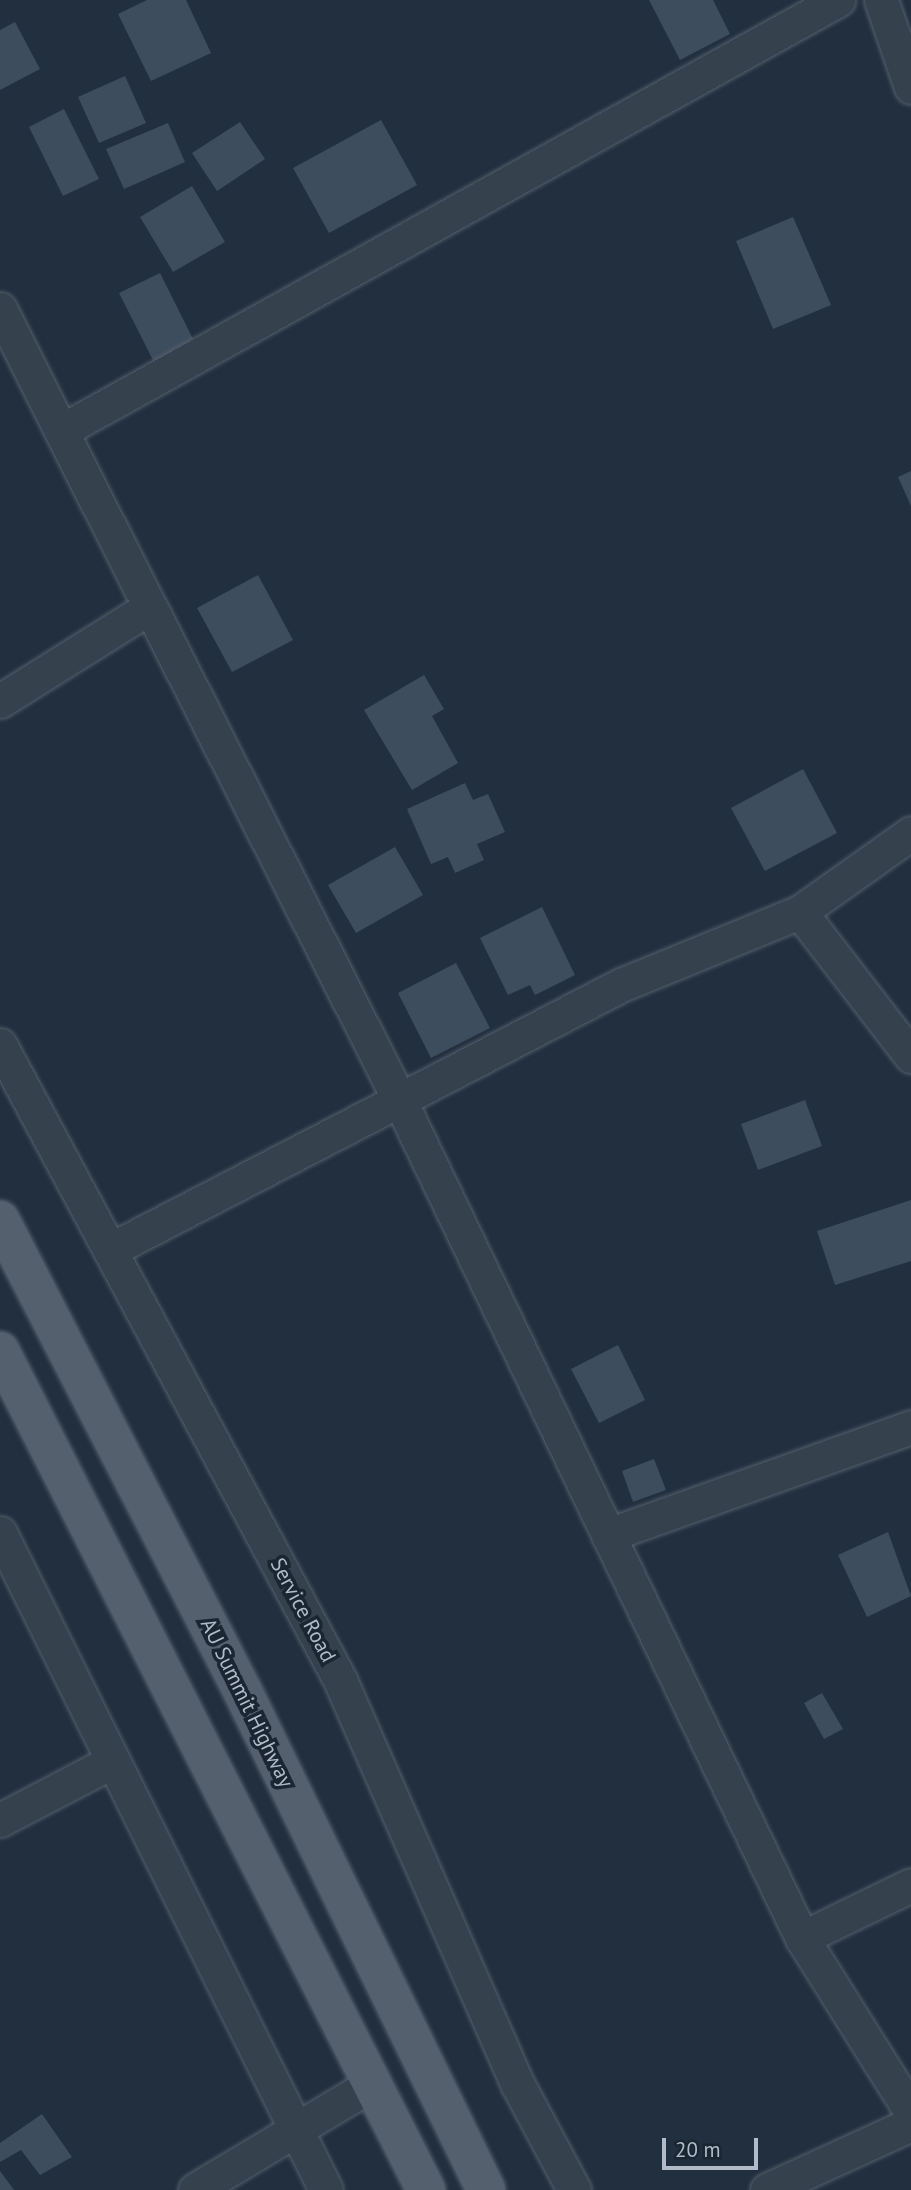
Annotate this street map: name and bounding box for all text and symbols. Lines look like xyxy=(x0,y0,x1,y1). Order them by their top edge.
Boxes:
street label: Service Road xyxy=(265,1554,341,1666)
street label: AU Summit Highway xyxy=(195,1614,299,1792)
scale bar xyxy=(666,2124,762,2168)
text: 20 m xyxy=(675,2136,721,2163)

